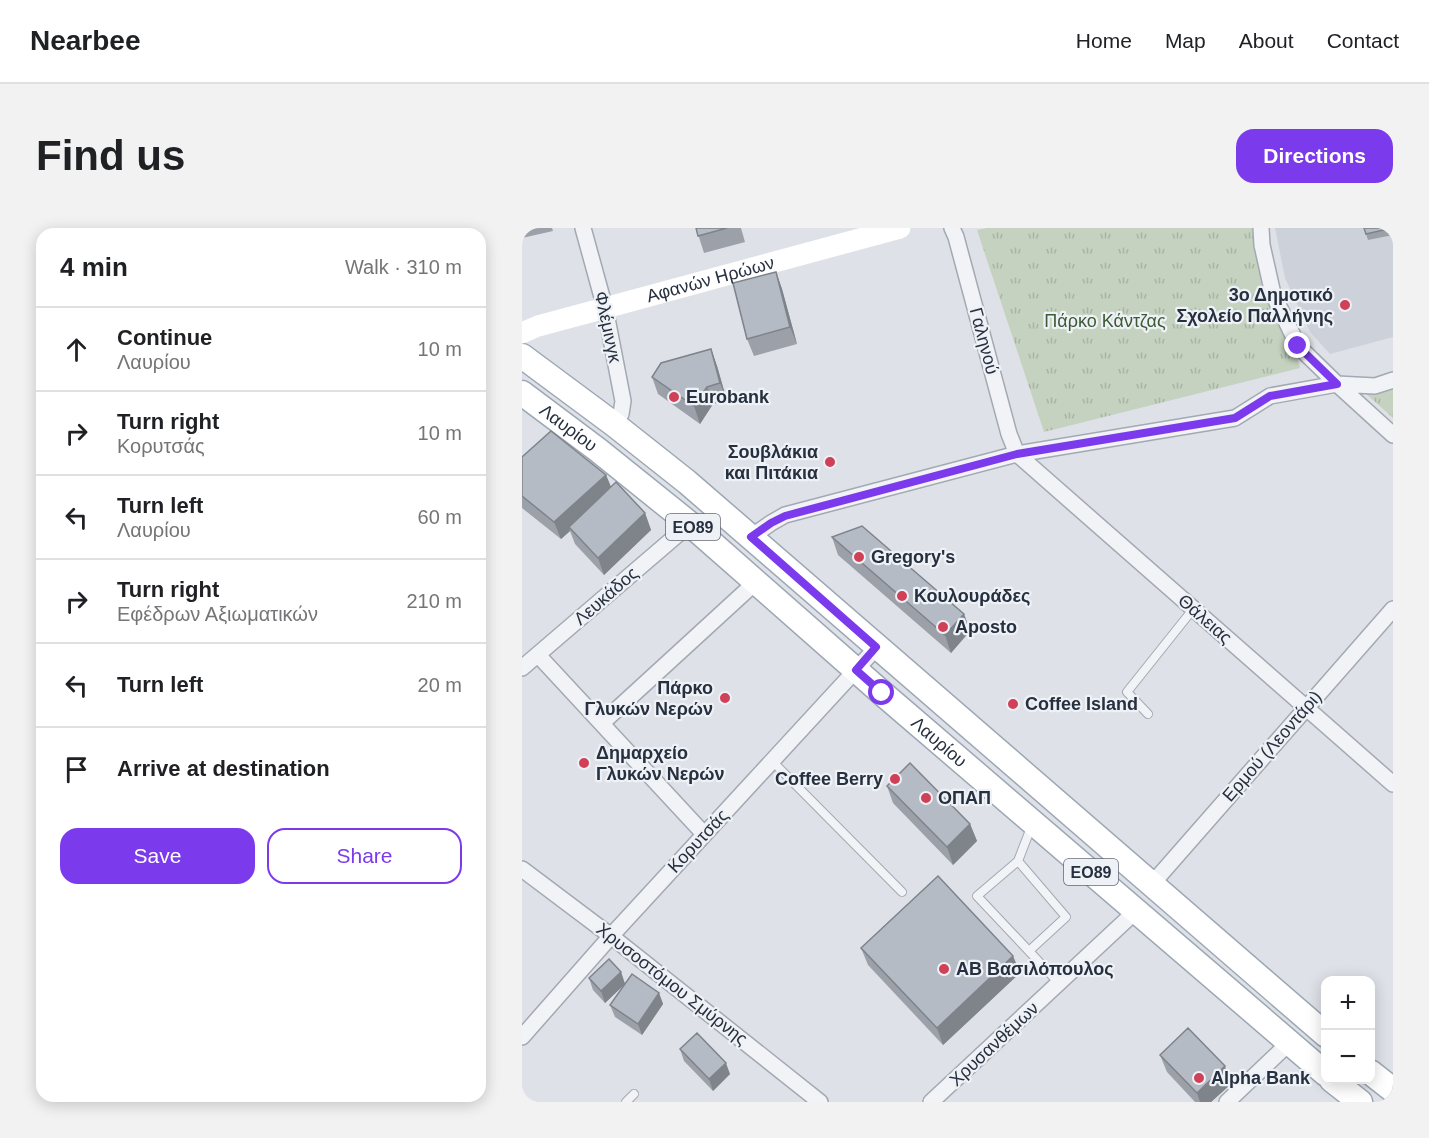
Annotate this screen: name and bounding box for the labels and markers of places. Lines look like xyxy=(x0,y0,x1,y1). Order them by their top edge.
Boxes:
place label: 3ο Δημοτικό Σχολείο Παλλήνης xyxy=(1176,285,1333,326)
marker: 3ο Δημοτικό Σχολείο Παλλήνης xyxy=(1338,298,1352,312)
place label: Eurobank xyxy=(686,387,770,407)
marker: Eurobank xyxy=(667,390,681,404)
place label: Σουβλάκια και Πιτάκια xyxy=(725,442,818,483)
marker: Σουβλάκια και Πιτάκια xyxy=(823,455,837,469)
place label: Gregory's xyxy=(871,547,955,567)
marker: Gregory's xyxy=(852,550,866,564)
place label: Κουλουράδες xyxy=(914,586,1030,606)
marker: Κουλουράδες xyxy=(895,589,909,603)
place label: Aposto xyxy=(955,617,1017,637)
marker: Aposto xyxy=(936,620,950,634)
place label: Πάρκο Γλυκών Νερών xyxy=(584,678,713,719)
marker: Πάρκο Γλυκών Νερών xyxy=(718,691,732,705)
place label: Coffee Island xyxy=(1025,694,1138,714)
marker: Coffee Island xyxy=(1006,697,1020,711)
place label: Δημαρχείο Γλυκών Νερών xyxy=(596,743,725,784)
marker: Δημαρχείο Γλυκών Νερών xyxy=(577,756,591,770)
place label: Coffee Berry xyxy=(775,769,883,789)
marker: Coffee Berry xyxy=(888,772,902,786)
place label: ΟΠΑΠ xyxy=(938,788,991,808)
marker: ΟΠΑΠ xyxy=(919,791,933,805)
place label: ΑΒ Βασιλόπουλος xyxy=(956,959,1114,979)
marker: ΑΒ Βασιλόπουλος xyxy=(937,962,951,976)
place label: Alpha Bank xyxy=(1211,1068,1311,1088)
marker: Alpha Bank xyxy=(1192,1071,1206,1085)

